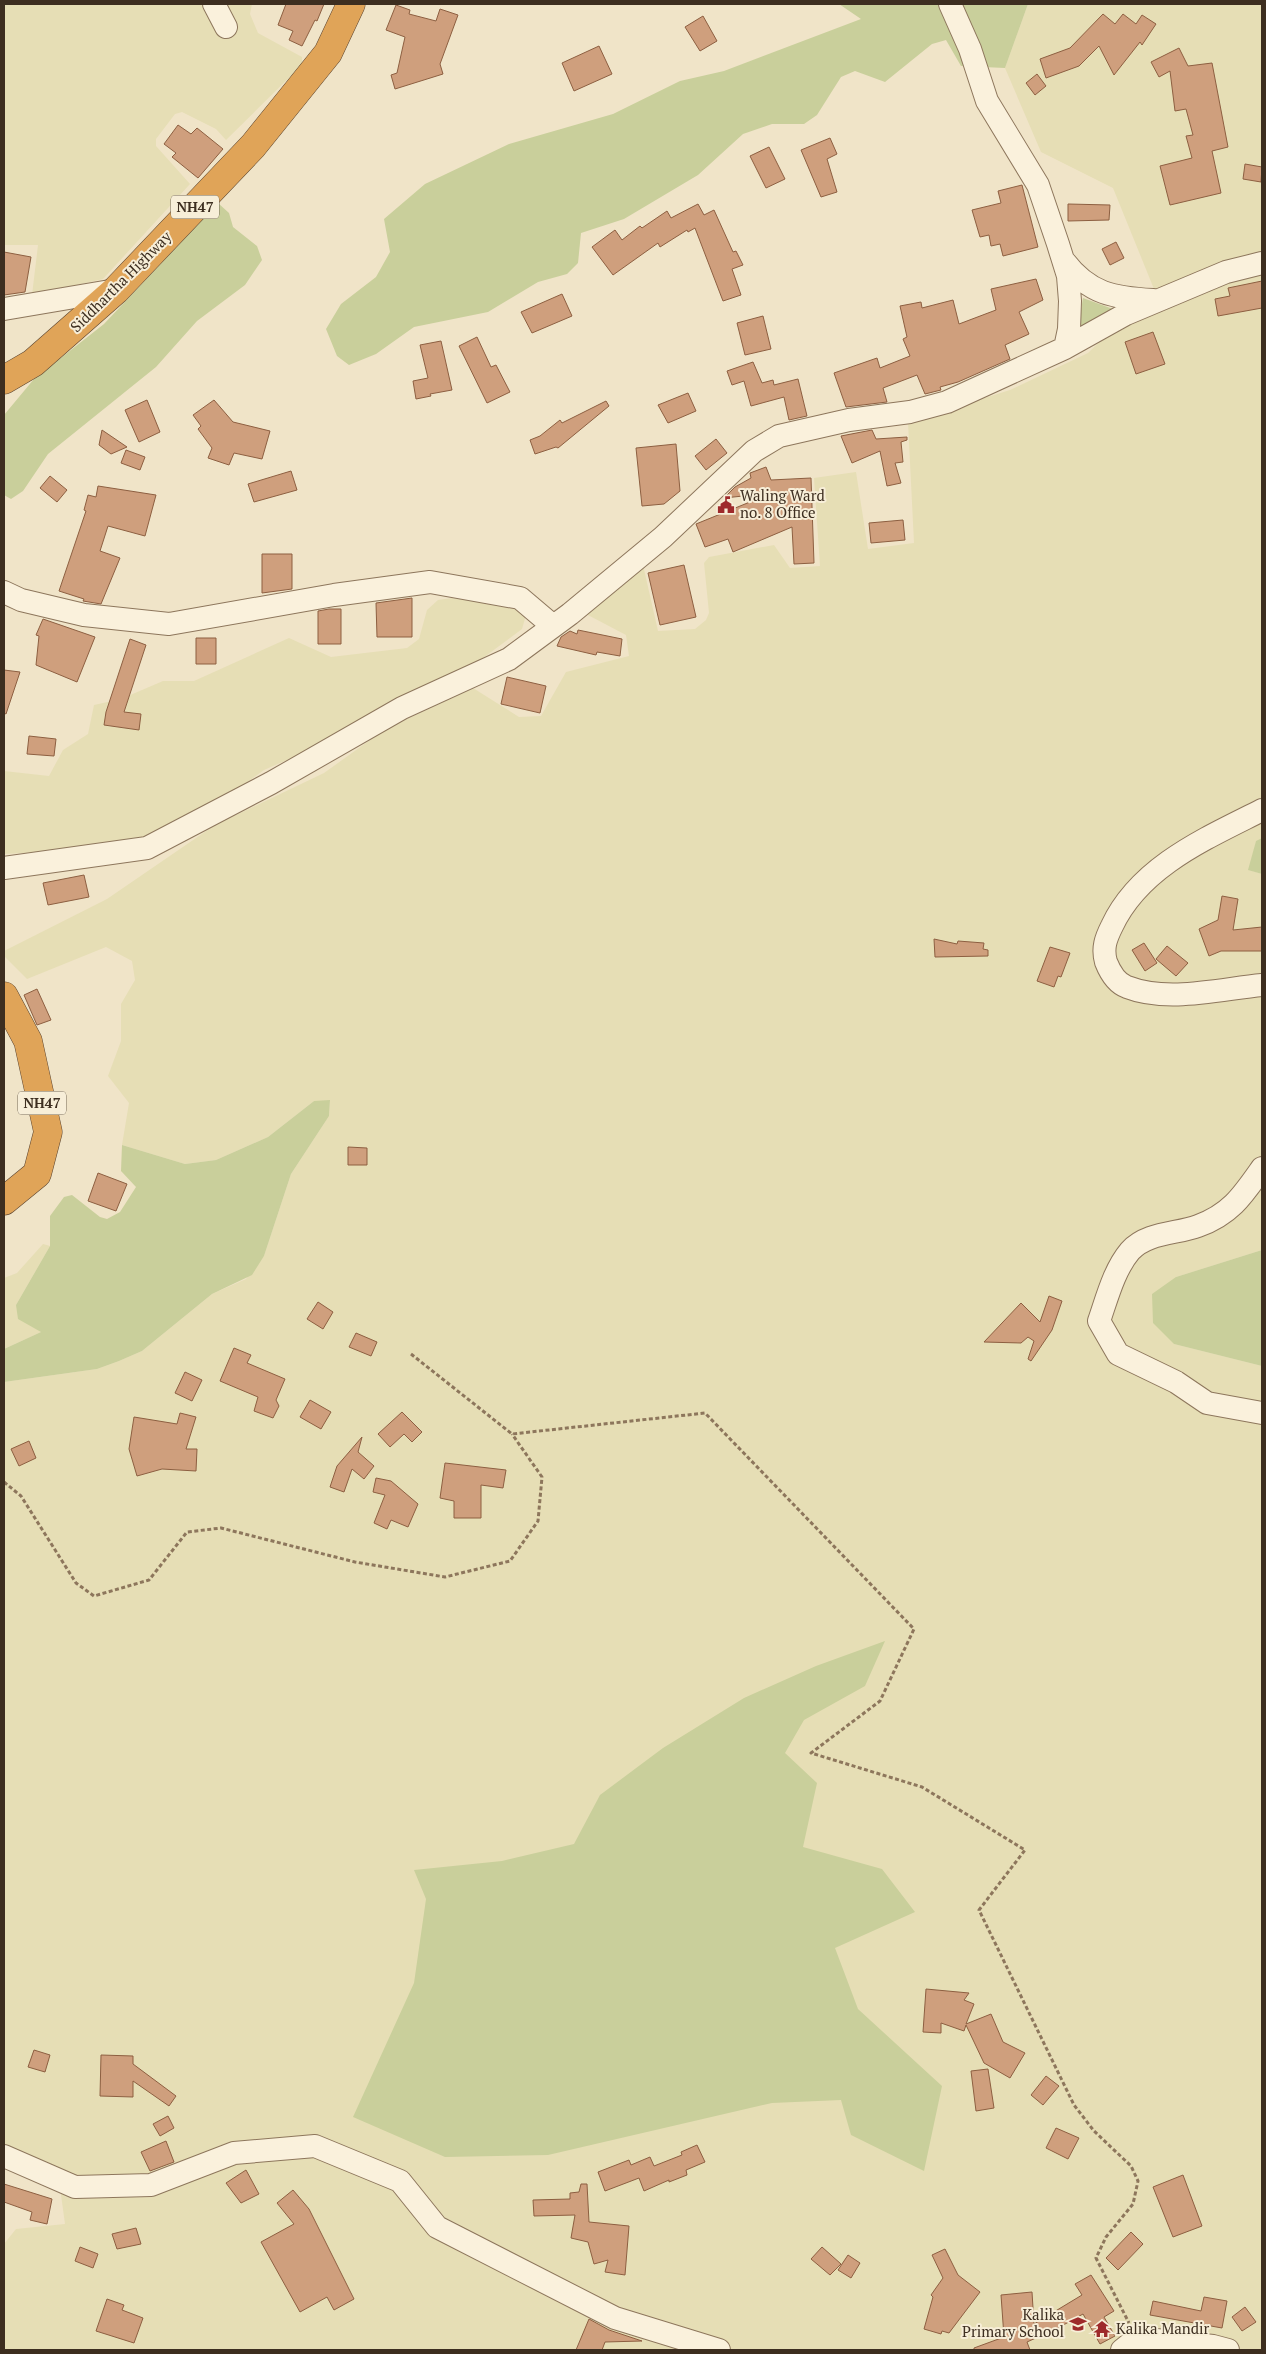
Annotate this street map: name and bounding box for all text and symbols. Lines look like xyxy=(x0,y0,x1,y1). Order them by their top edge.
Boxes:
road number: NH47 xyxy=(171,196,219,218)
street label: Siddhartha Highway xyxy=(65,226,175,336)
place label: Waling Ward no. 8 Office xyxy=(740,485,825,522)
public building icon: Waling Ward no. 8 Office xyxy=(716,495,736,515)
road number: NH47 xyxy=(18,1092,66,1114)
place label: Kalika Primary School xyxy=(962,2304,1064,2341)
school or university icon: Kalika Primary School xyxy=(1068,2314,1088,2334)
place label: Kalika Mandir xyxy=(1116,2318,1210,2338)
temple icon: Kalika Mandir xyxy=(1092,2319,1112,2339)

